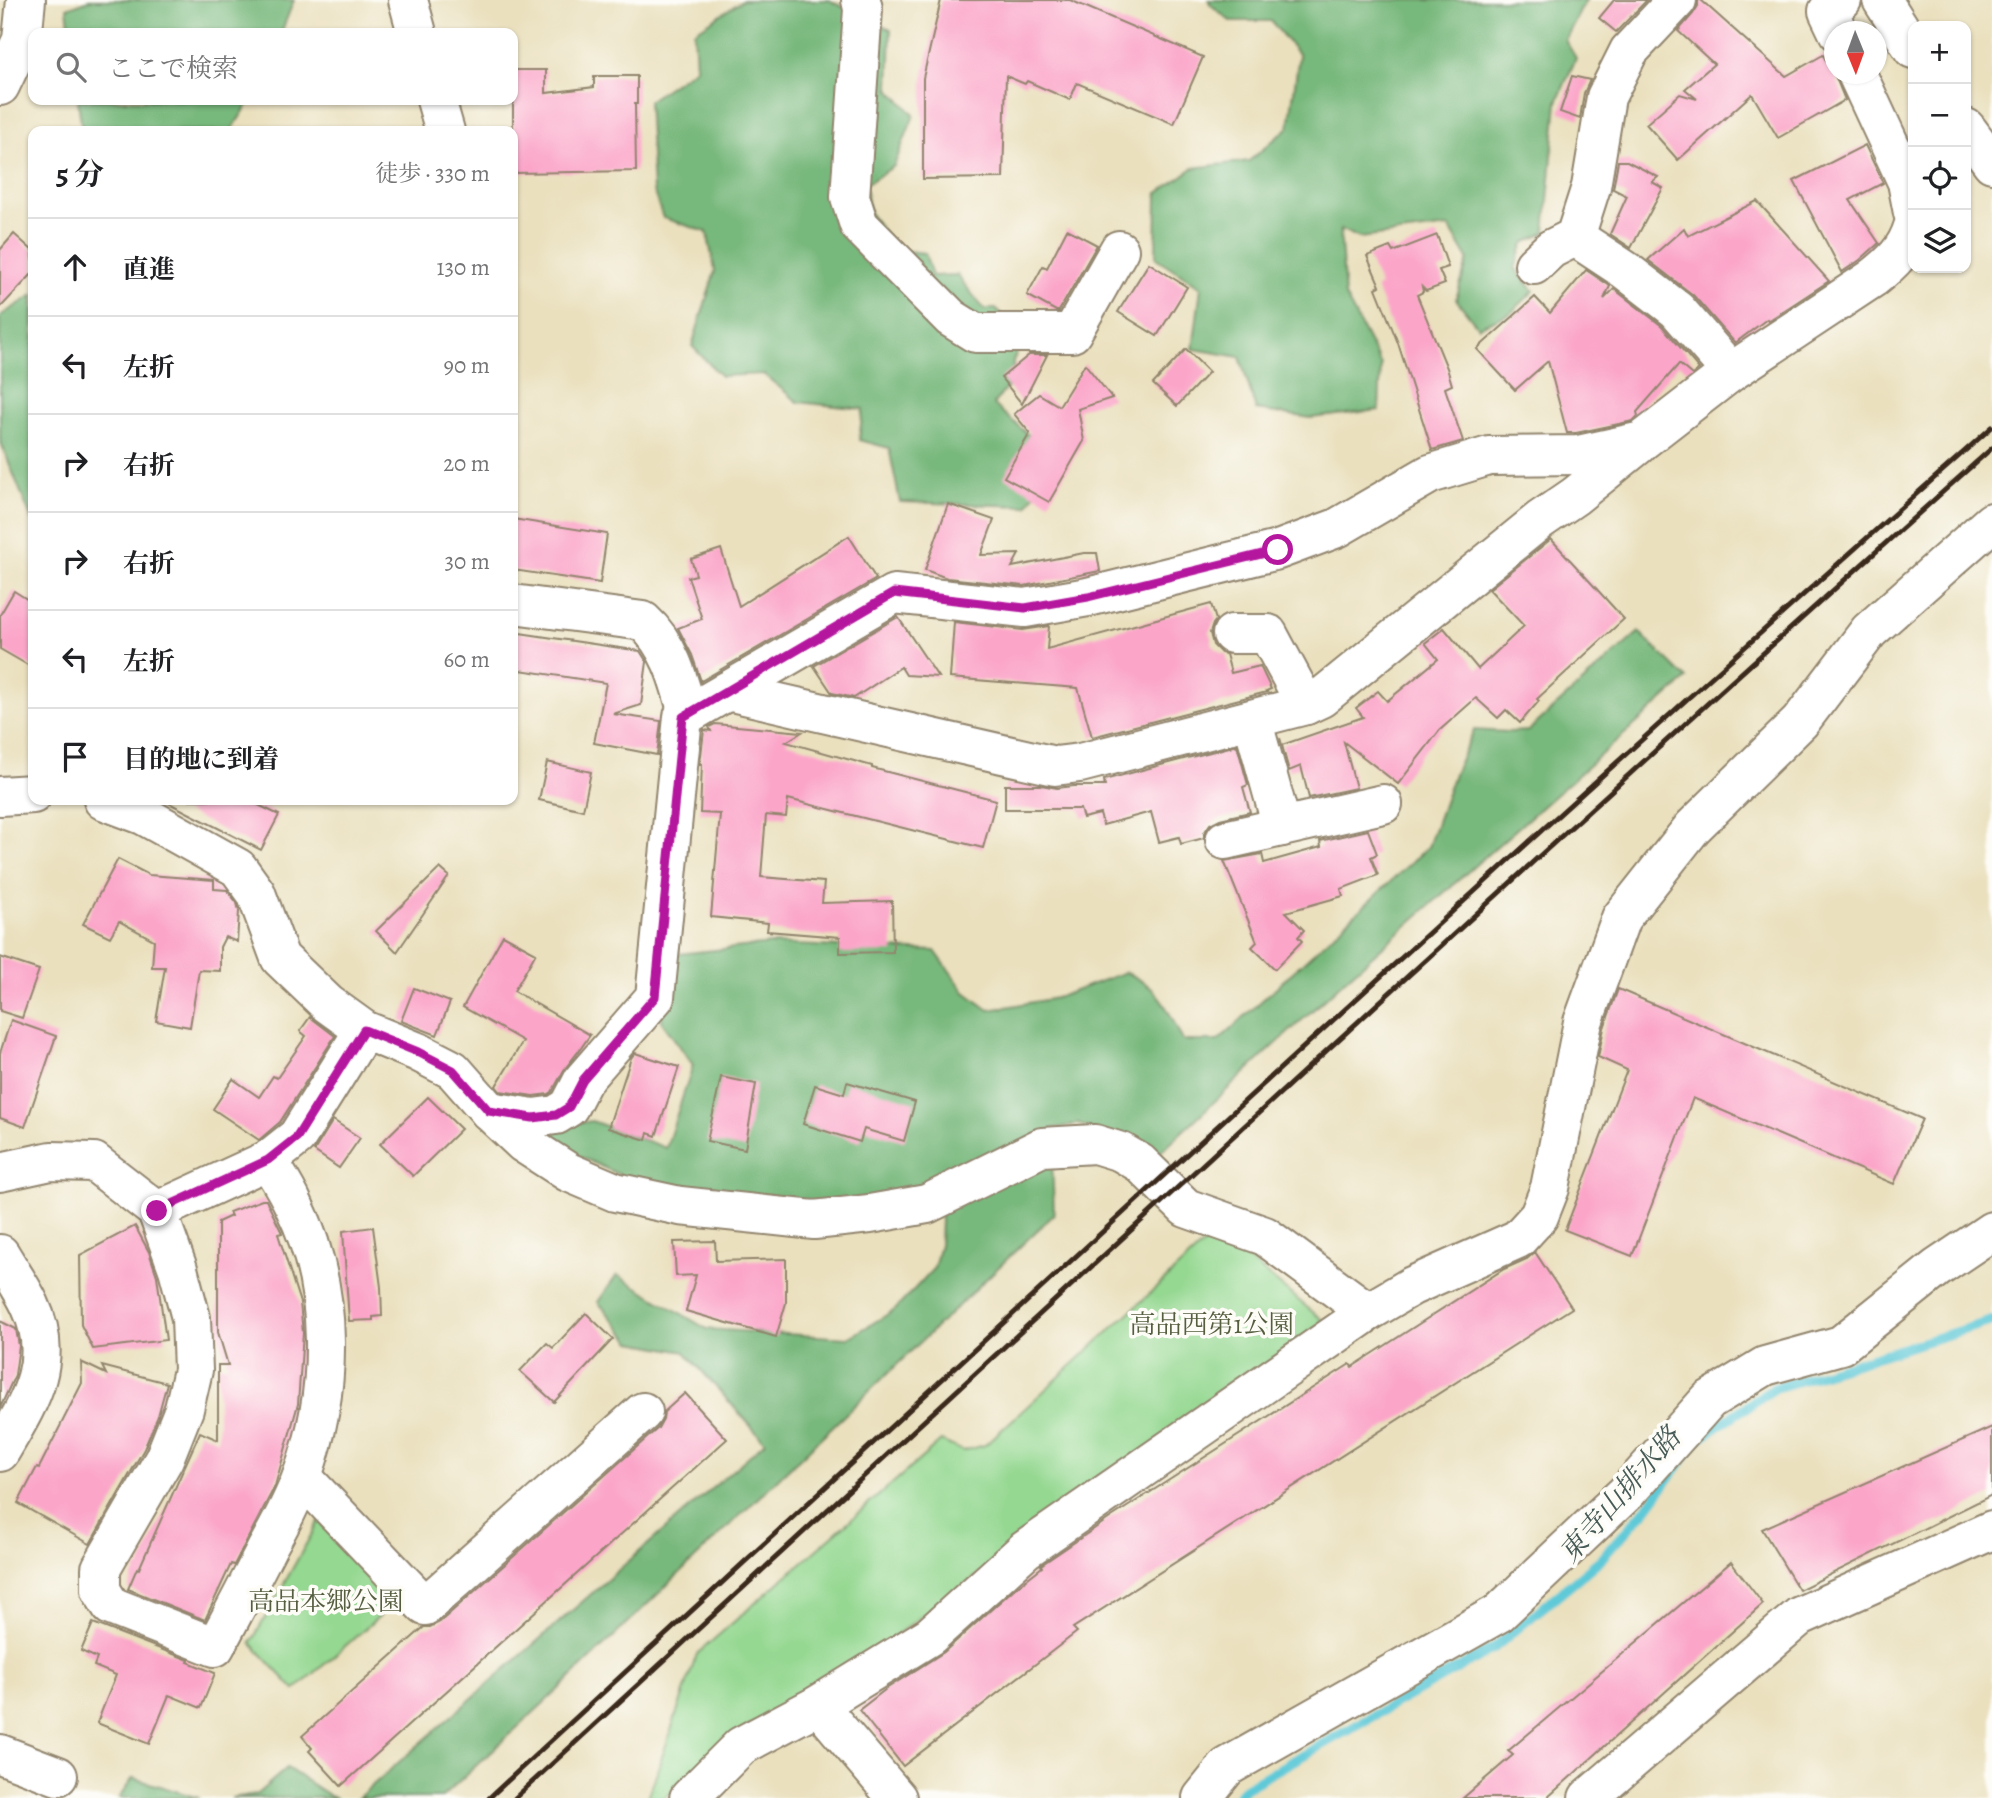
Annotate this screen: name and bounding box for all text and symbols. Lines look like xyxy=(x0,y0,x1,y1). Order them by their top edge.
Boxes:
north arrow xyxy=(1824,21,1887,84)
map controls xyxy=(1908,21,1971,273)
button: + xyxy=(1908,21,1971,84)
search box xyxy=(28,28,518,105)
icon: search xyxy=(52,48,90,86)
text: ここで検索 xyxy=(108,51,238,86)
button: − xyxy=(1908,84,1971,147)
button: locate xyxy=(1908,147,1971,210)
text: 5 分 xyxy=(56,154,104,194)
text: 徒歩 · 330 m xyxy=(375,158,490,189)
button: layers xyxy=(1908,210,1971,273)
icon: ahead xyxy=(56,248,94,286)
text: 直進 xyxy=(123,252,175,287)
text: 130 m xyxy=(437,252,490,283)
icon: left xyxy=(56,346,94,384)
text: 左折 xyxy=(123,350,175,385)
text: 90 m xyxy=(444,350,490,381)
icon: right xyxy=(56,444,94,482)
text: 右折 xyxy=(123,448,175,483)
text: 20 m xyxy=(443,448,490,479)
route start xyxy=(1262,534,1293,565)
icon: right xyxy=(56,542,94,580)
text: 右折 xyxy=(123,546,175,581)
text: 30 m xyxy=(444,546,490,577)
icon: left xyxy=(56,640,94,678)
text: 左折 xyxy=(123,644,175,679)
text: 60 m xyxy=(443,644,490,675)
icon: arrive xyxy=(56,738,94,776)
text: 目的地に到着 xyxy=(123,742,279,777)
route end xyxy=(141,1195,172,1226)
park label: 高品西第1公園 xyxy=(1130,1307,1294,1342)
water label: 東寺山排水路 xyxy=(1551,1418,1691,1571)
park label: 高品本郷公園 xyxy=(248,1584,404,1619)

